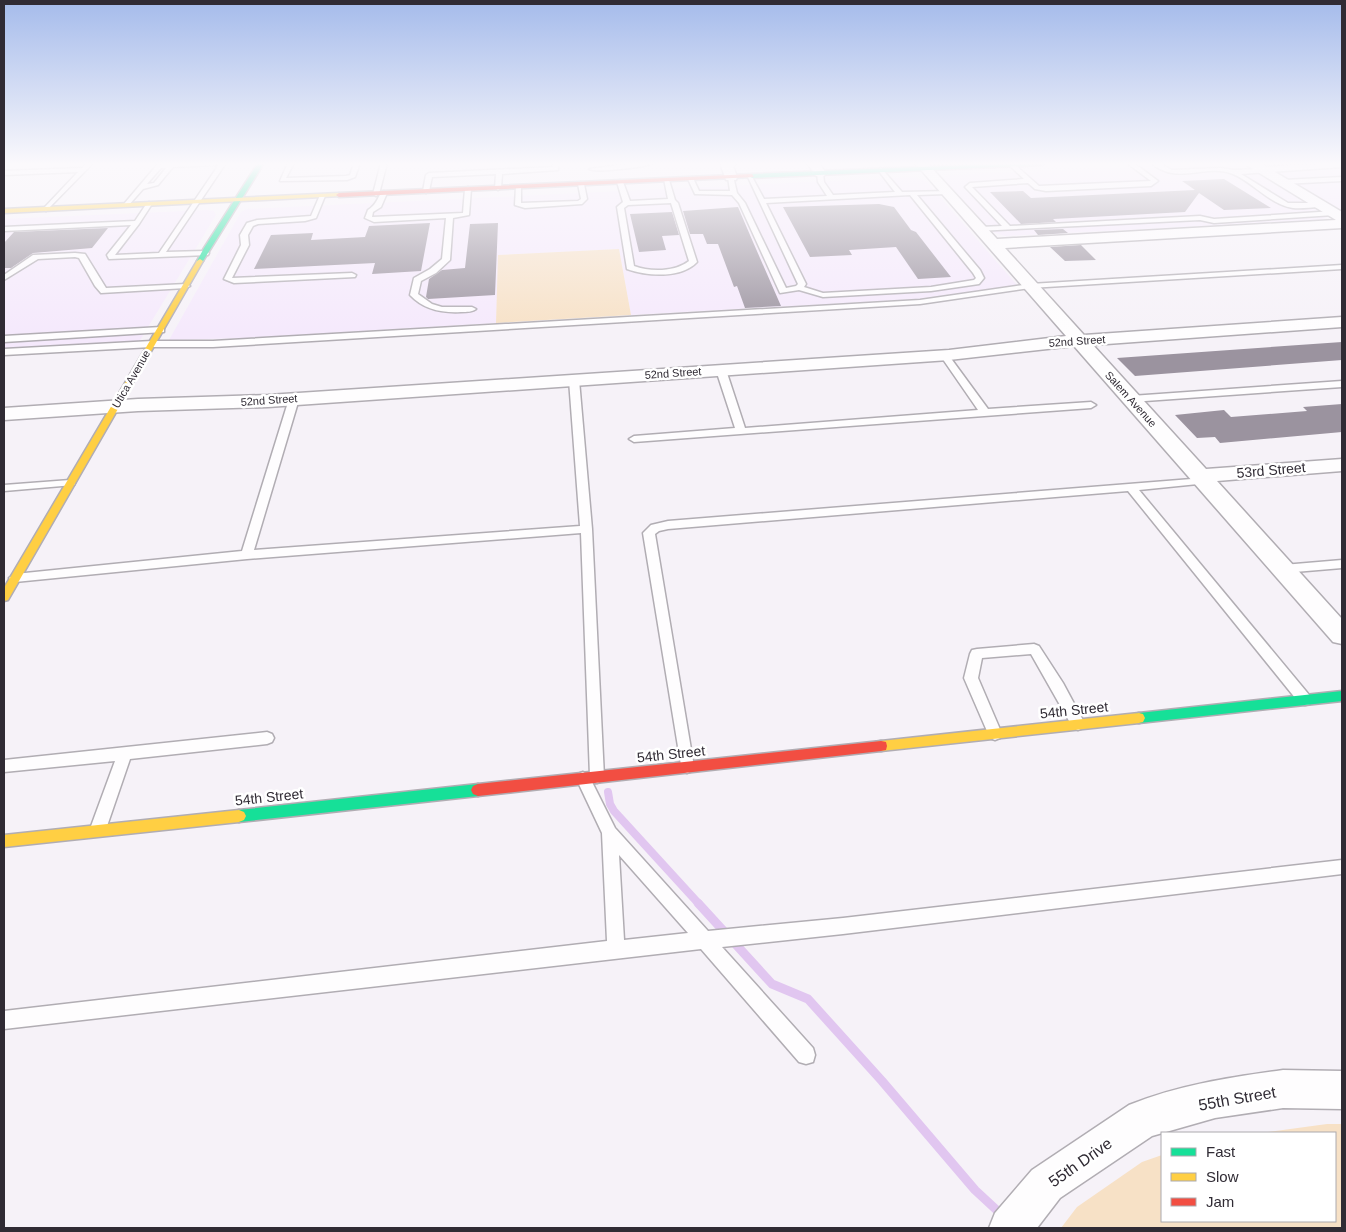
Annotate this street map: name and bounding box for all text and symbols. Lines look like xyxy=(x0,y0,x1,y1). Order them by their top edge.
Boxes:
street label: 52nd Street xyxy=(1048,333,1106,349)
street label: Utica Avenue xyxy=(110,348,152,410)
street label: 52nd Street xyxy=(644,365,702,381)
street label: Salem Avenue xyxy=(1103,369,1159,429)
street label: 52nd Street xyxy=(240,392,298,408)
street label: 53rd Street xyxy=(1236,459,1306,481)
street label: 54th Street xyxy=(1039,698,1109,722)
street label: 54th Street xyxy=(636,742,706,766)
street label: 54th Street xyxy=(234,785,304,809)
street label: 55th Street xyxy=(1197,1083,1278,1114)
legend xyxy=(1161,1132,1336,1222)
street label: 55th Drive xyxy=(1046,1134,1115,1190)
text: Fast xyxy=(1206,1143,1236,1160)
text: Slow xyxy=(1206,1168,1239,1185)
text: Jam xyxy=(1206,1193,1234,1210)

